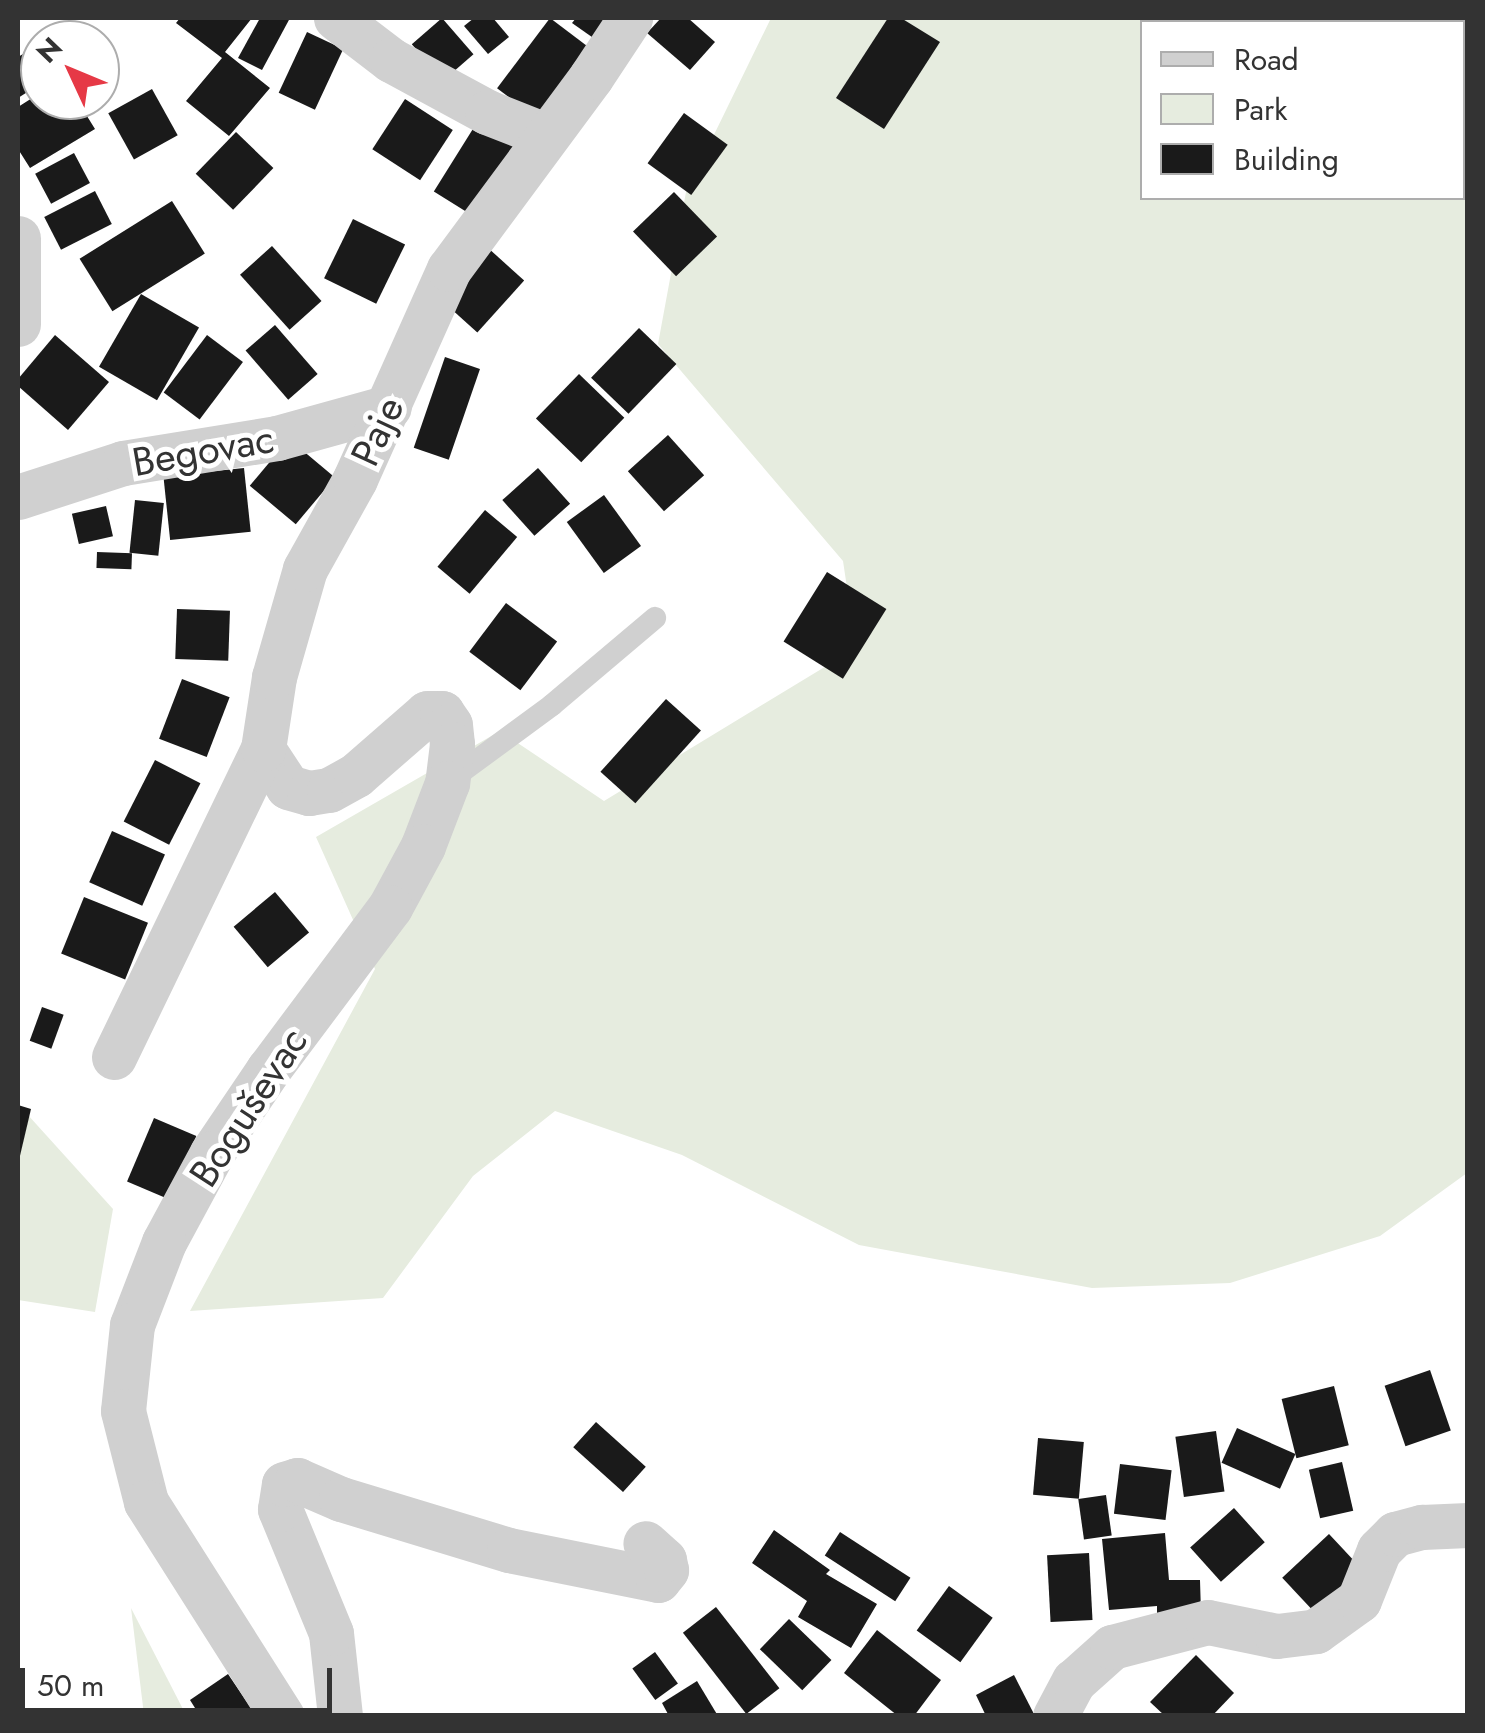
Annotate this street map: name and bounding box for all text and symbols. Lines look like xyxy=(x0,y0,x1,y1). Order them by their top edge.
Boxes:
north arrow xyxy=(20,20,120,120)
legend xyxy=(1140,20,1465,200)
text: N xyxy=(27,28,72,72)
text: Road xyxy=(1234,38,1299,81)
text: Park xyxy=(1234,88,1287,131)
text: Building xyxy=(1234,138,1339,181)
street label: Paje xyxy=(340,389,414,473)
street label: Begovac xyxy=(128,414,278,486)
street label: Boguševac xyxy=(179,1018,317,1196)
scale bar xyxy=(25,1648,338,1710)
text: 50 m xyxy=(37,1664,104,1707)

